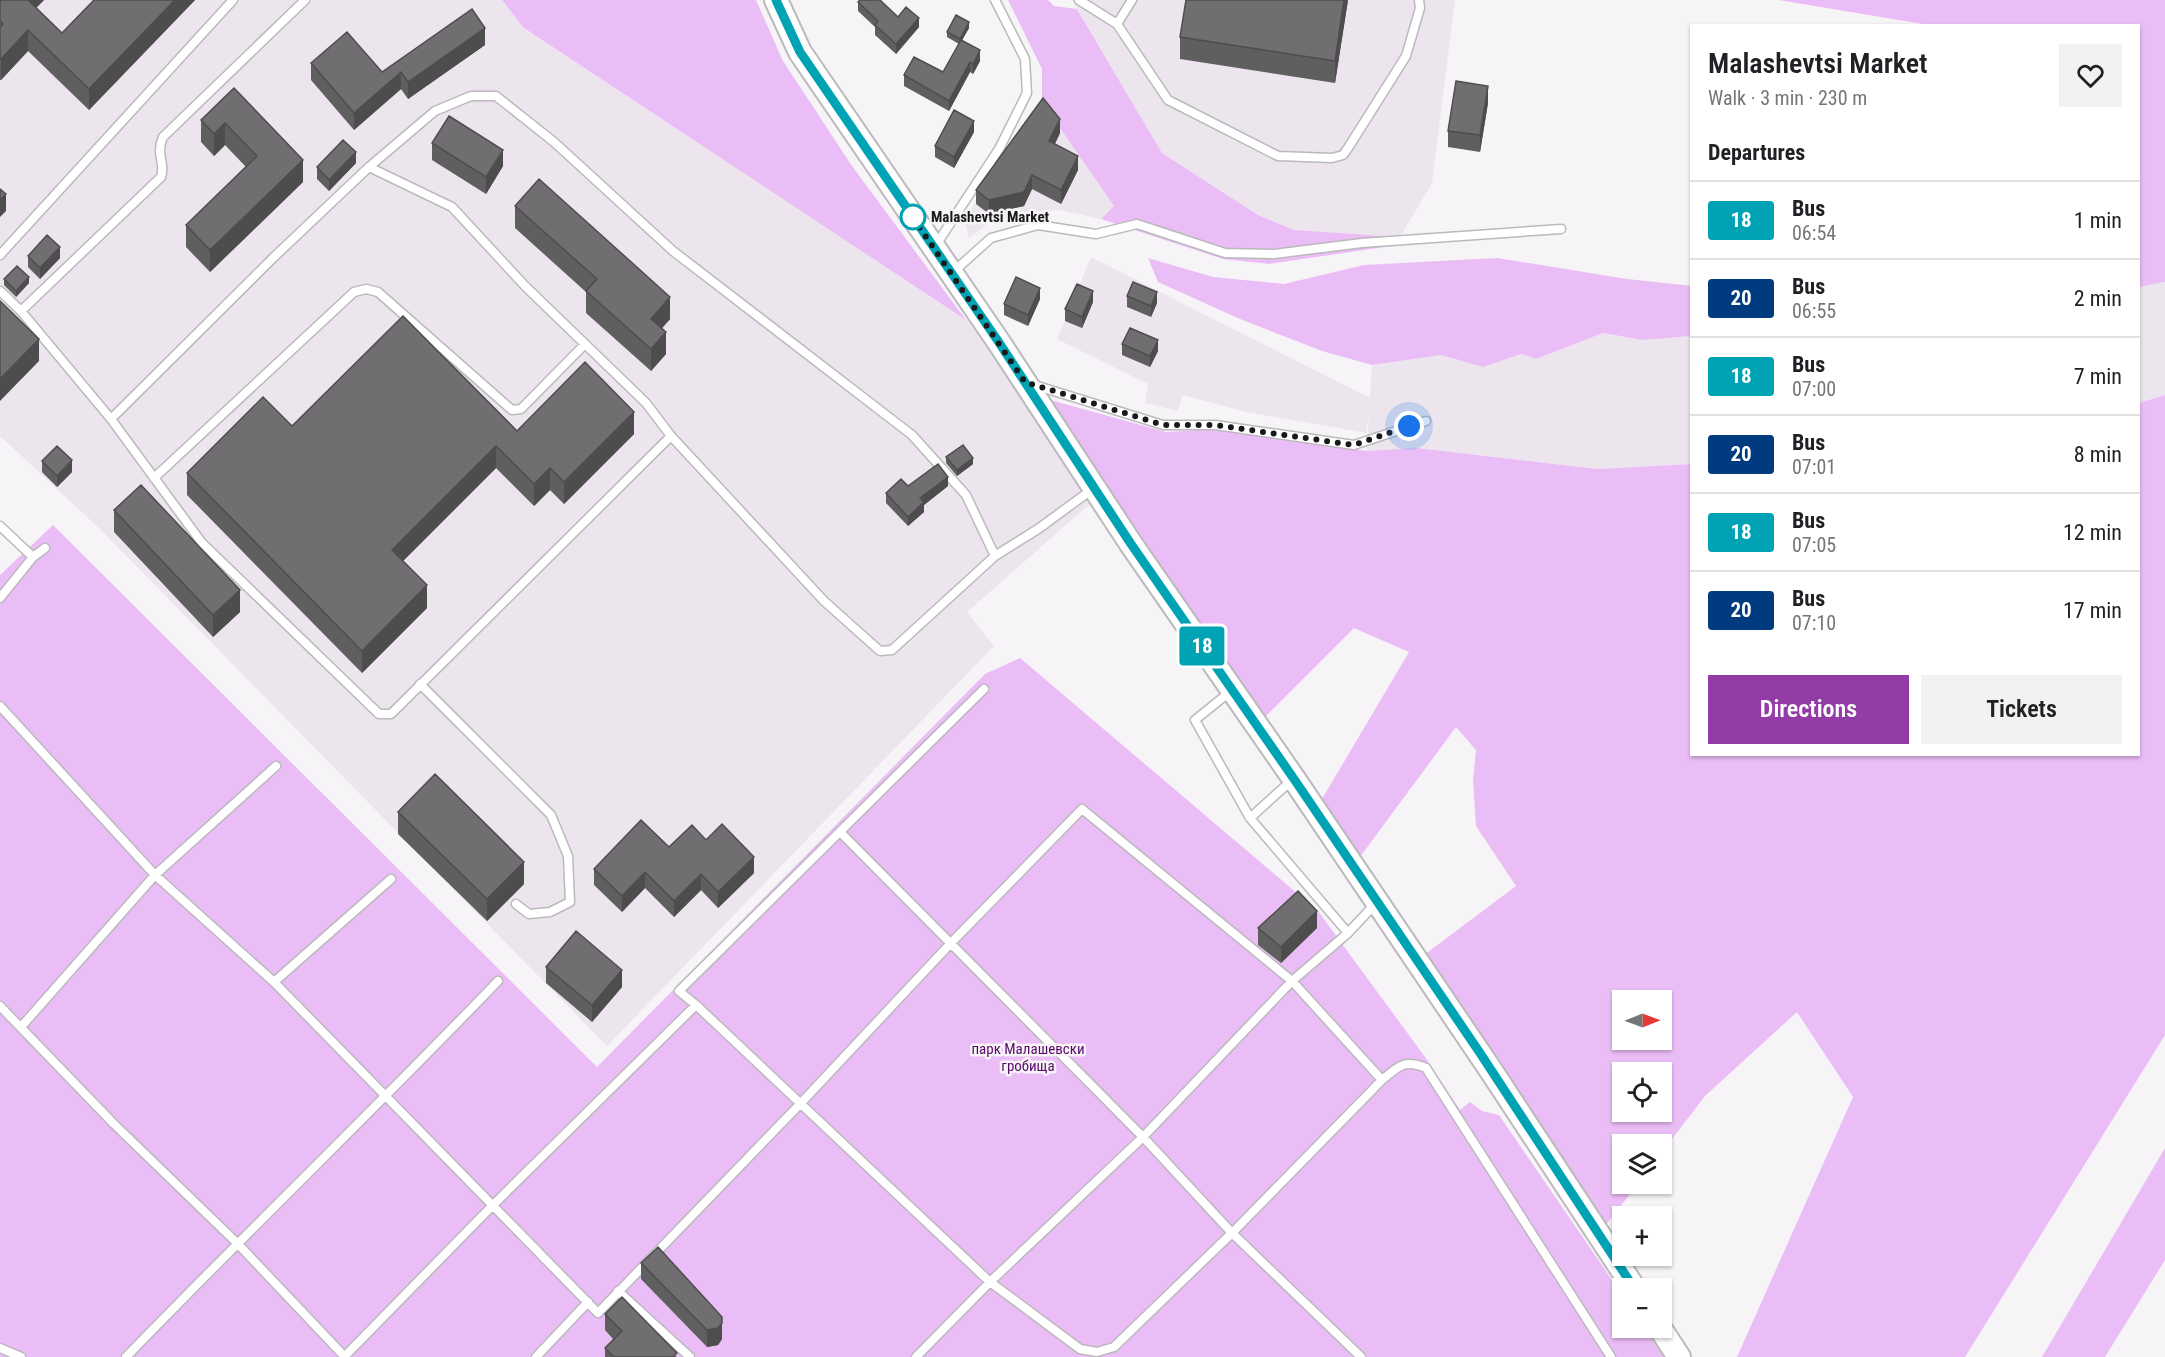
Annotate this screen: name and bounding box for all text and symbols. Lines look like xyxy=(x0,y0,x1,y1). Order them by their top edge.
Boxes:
button: heart xyxy=(2059,44,2122,107)
text: Malashevtsi Market xyxy=(1708,47,1928,80)
text: Walk · 3 min · 230 m xyxy=(1708,86,1867,110)
text: Departures xyxy=(1708,140,1805,165)
text: Bus xyxy=(1792,196,1825,221)
marker: Malashevtsi Market xyxy=(900,204,926,230)
place label: Malashevtsi Market xyxy=(931,208,1050,226)
text: 18 xyxy=(1730,208,1752,232)
text: 1 min xyxy=(2074,208,2122,233)
text: 06:54 xyxy=(1792,221,1836,245)
text: Bus xyxy=(1792,274,1825,299)
text: 20 xyxy=(1730,286,1752,310)
text: 2 min xyxy=(2074,286,2122,311)
text: 06:55 xyxy=(1792,299,1836,323)
text: Bus xyxy=(1792,352,1825,377)
text: 18 xyxy=(1730,364,1752,388)
text: 7 min xyxy=(2074,364,2122,389)
text: 07:00 xyxy=(1792,377,1836,401)
your location xyxy=(1394,411,1424,441)
text: Bus xyxy=(1792,430,1825,455)
text: 20 xyxy=(1730,442,1752,466)
text: 8 min xyxy=(2074,442,2122,467)
text: 07:01 xyxy=(1792,455,1836,479)
text: Bus xyxy=(1792,508,1825,533)
text: 18 xyxy=(1730,520,1752,544)
text: 12 min xyxy=(2063,520,2122,545)
text: 07:05 xyxy=(1792,533,1836,557)
text: Bus xyxy=(1792,586,1825,611)
text: 20 xyxy=(1730,598,1752,622)
text: 17 min xyxy=(2063,598,2122,623)
text: 07:10 xyxy=(1792,611,1836,635)
line badge: 18 xyxy=(1175,626,1229,666)
text: 18 xyxy=(1191,634,1213,658)
button: Directions xyxy=(1708,675,1909,744)
button: Tickets xyxy=(1921,675,2122,744)
north arrow xyxy=(1612,990,1672,1050)
map controls xyxy=(1612,990,1672,1338)
park label: парк Малашевски гробища xyxy=(971,1040,1085,1075)
button: locate xyxy=(1612,1062,1672,1122)
button: layers xyxy=(1612,1134,1672,1194)
button: + xyxy=(1612,1206,1672,1266)
button: − xyxy=(1612,1278,1672,1338)

